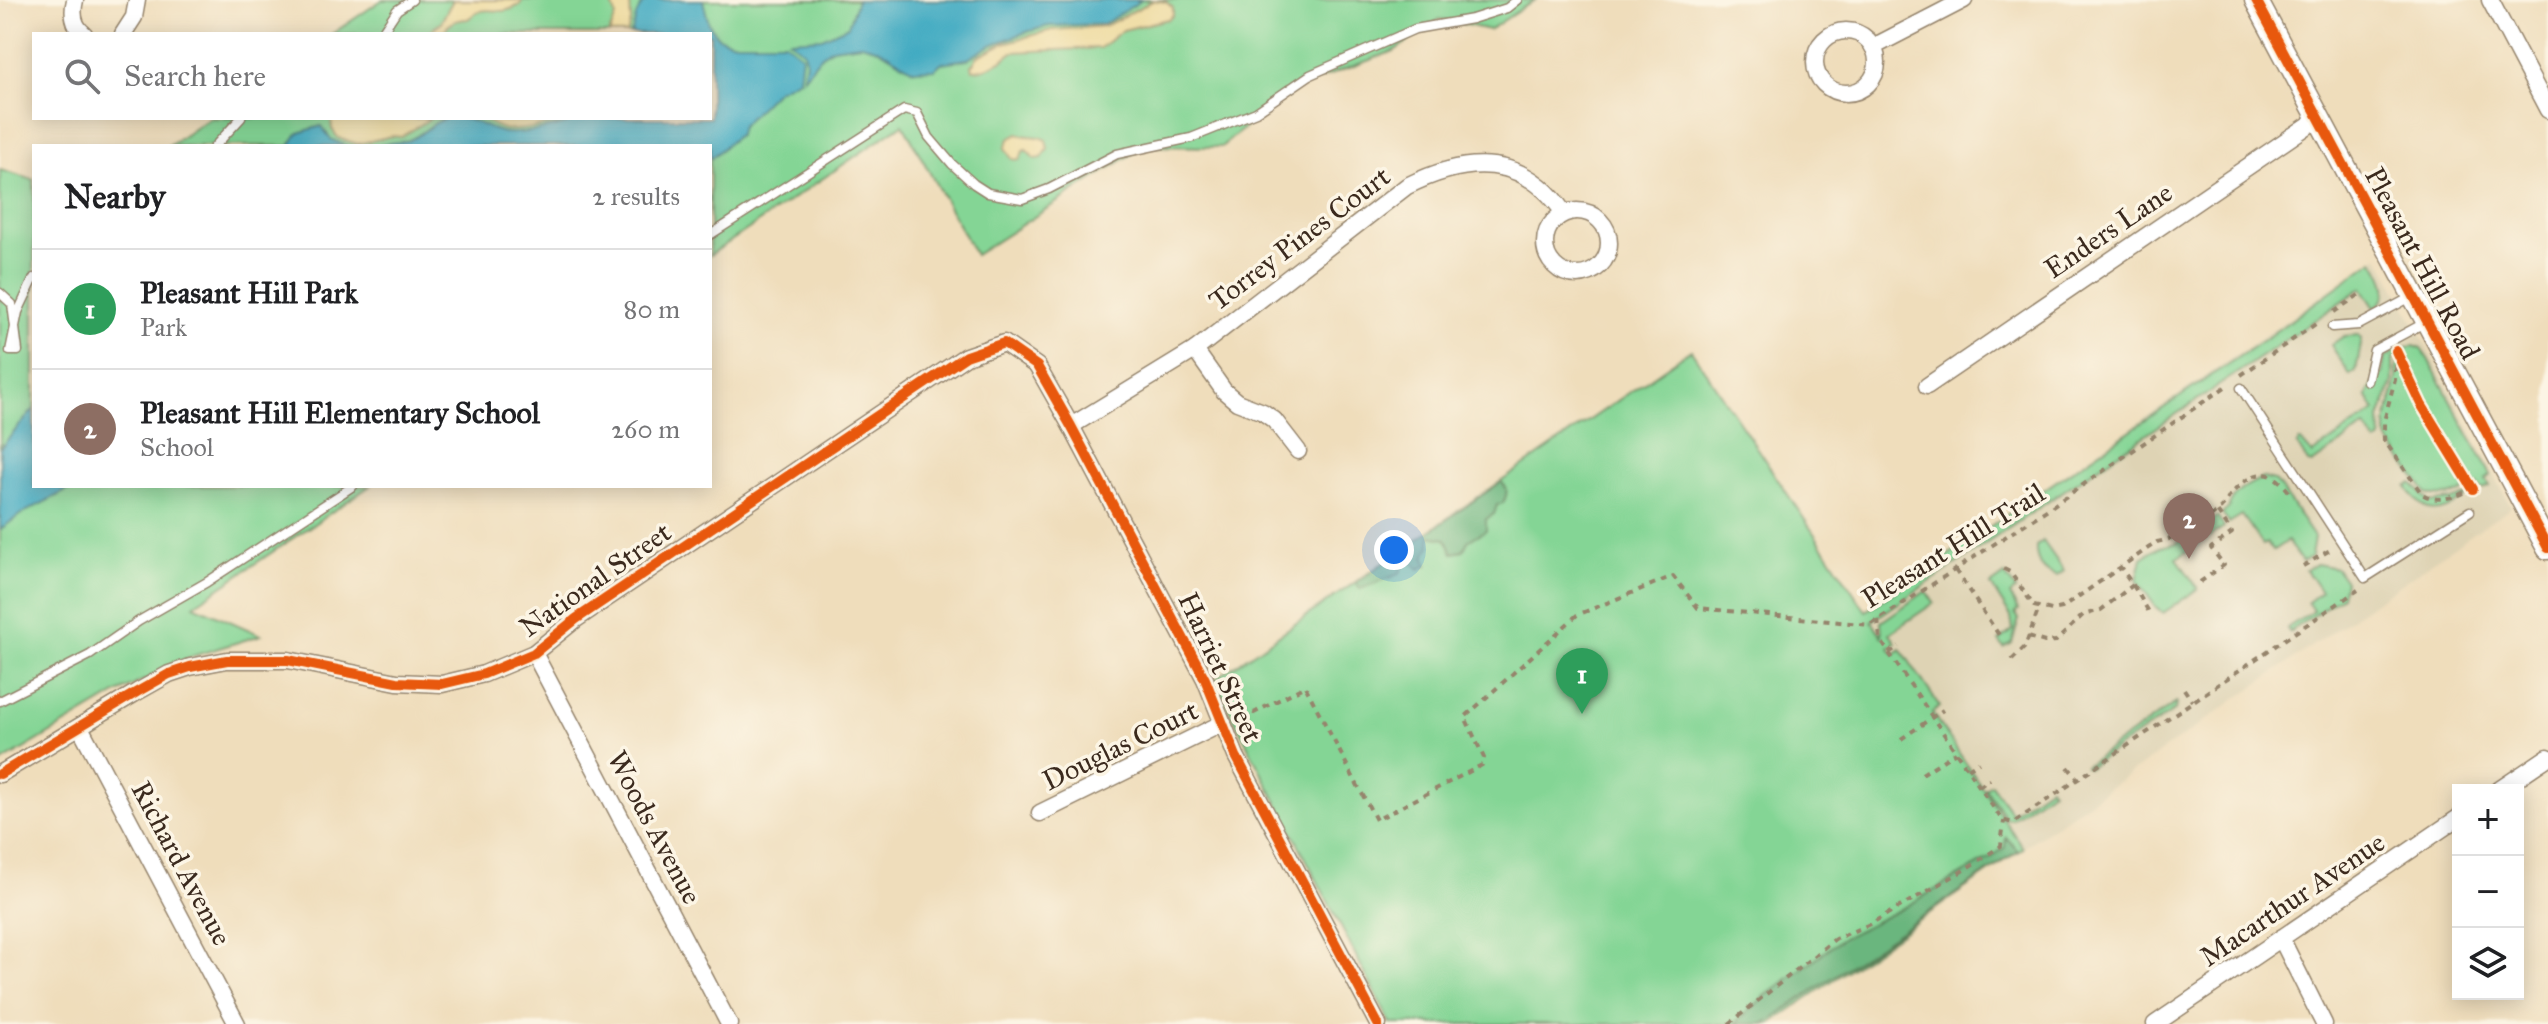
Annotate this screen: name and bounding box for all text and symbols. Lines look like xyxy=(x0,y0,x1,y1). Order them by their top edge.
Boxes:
search box xyxy=(32,32,712,120)
icon: search xyxy=(60,54,104,98)
text: Search here xyxy=(124,58,266,94)
street label: Torrey Pines Court xyxy=(1202,159,1397,318)
street label: Pleasant Hill Road xyxy=(2357,161,2488,365)
street label: Enders Lane xyxy=(2038,175,2179,286)
text: Nearby xyxy=(64,176,166,217)
text: 2 results xyxy=(592,180,680,212)
text: Pleasant Hill Park xyxy=(140,275,358,311)
text: 1 xyxy=(85,293,95,325)
text: 80 m xyxy=(624,293,680,325)
text: Park xyxy=(140,311,187,343)
text: Pleasant Hill Elementary School xyxy=(140,395,540,431)
text: 2 xyxy=(84,413,96,445)
text: 260 m xyxy=(611,413,680,445)
text: School xyxy=(140,431,214,463)
street label: Pleasant Hill Trail xyxy=(1855,475,2052,616)
pin: 2 xyxy=(2163,493,2215,559)
street label: National Street xyxy=(513,514,678,644)
your location xyxy=(1374,530,1414,570)
street label: Harriet Street xyxy=(1170,586,1271,748)
pin: 1 xyxy=(1556,648,1608,714)
street label: Douglas Court xyxy=(1037,693,1204,798)
street label: Woods Avenue xyxy=(600,745,710,910)
street label: Richard Avenue xyxy=(124,775,240,951)
map controls xyxy=(2452,784,2524,1000)
button: + xyxy=(2452,784,2524,856)
street label: Macarthur Avenue xyxy=(2193,825,2391,974)
button: − xyxy=(2452,856,2524,928)
button: layers xyxy=(2452,928,2524,1000)

